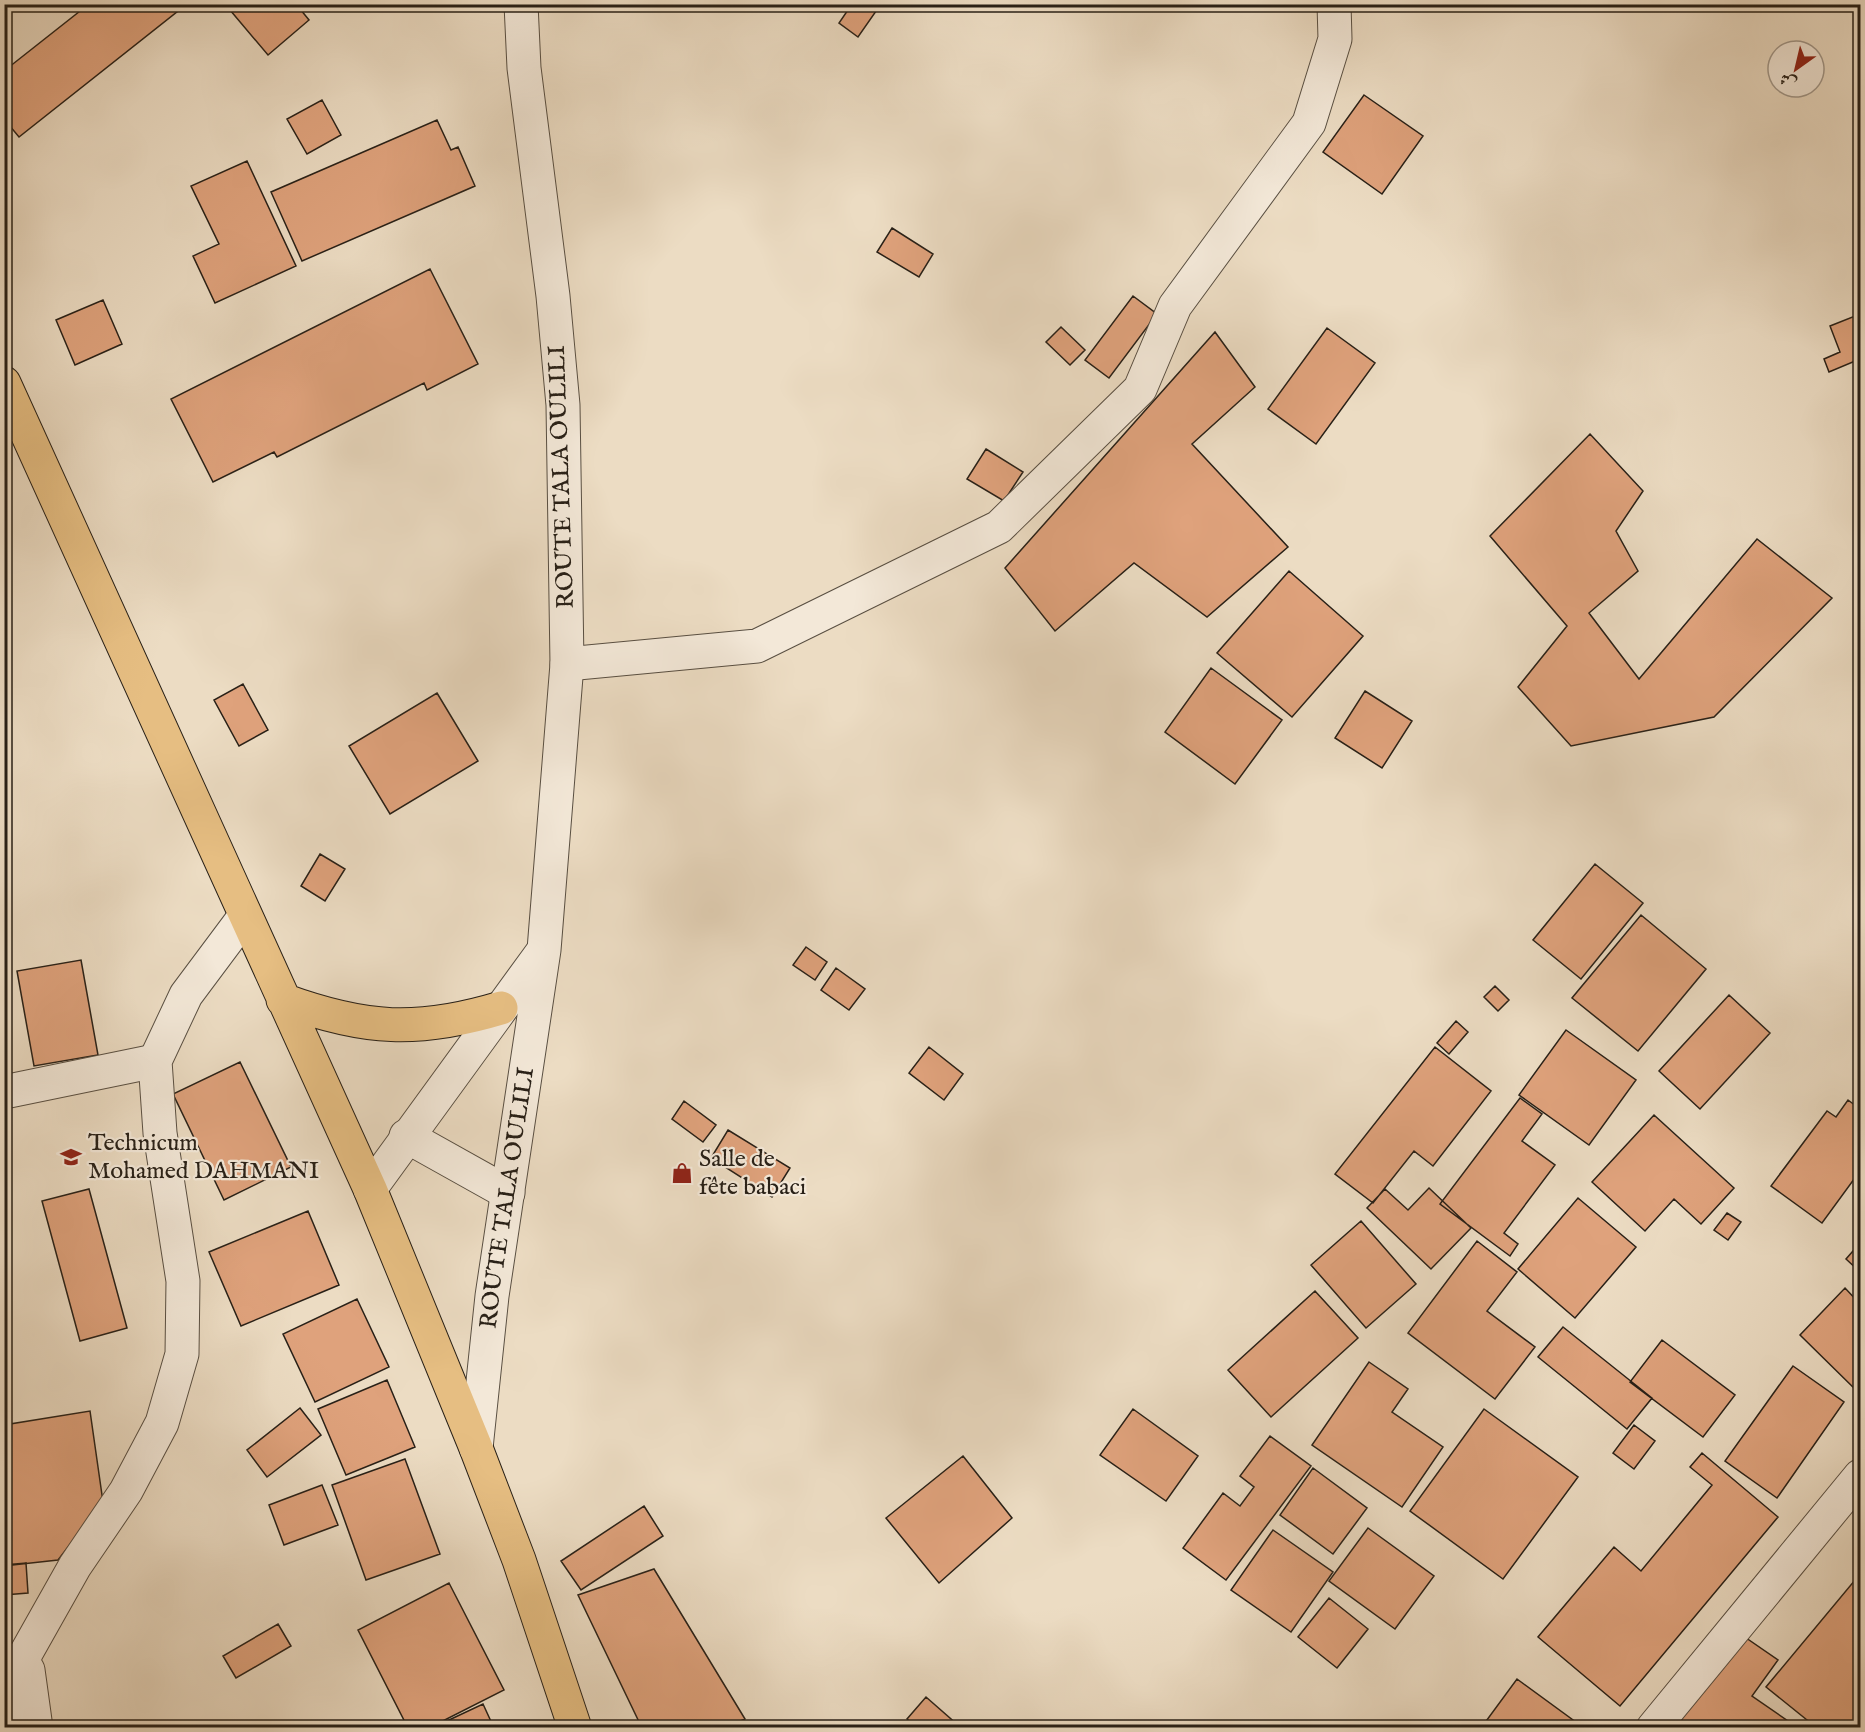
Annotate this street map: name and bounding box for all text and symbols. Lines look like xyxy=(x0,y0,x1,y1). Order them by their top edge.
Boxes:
north arrow xyxy=(1766,39,1826,99)
text: ش xyxy=(1777,67,1801,93)
street label: ROUTE TALA OULILI xyxy=(542,345,582,609)
street label: ROUTE TALA OULILI xyxy=(473,1065,542,1330)
place label: Technicum Mohamed DAHMANI xyxy=(88,1128,319,1187)
place label: Salle de fête babaci xyxy=(699,1144,806,1203)
school or university icon: Technicum Mohamed DAHMANI xyxy=(59,1145,83,1169)
shop icon: Salle de fête babaci xyxy=(670,1161,694,1185)

